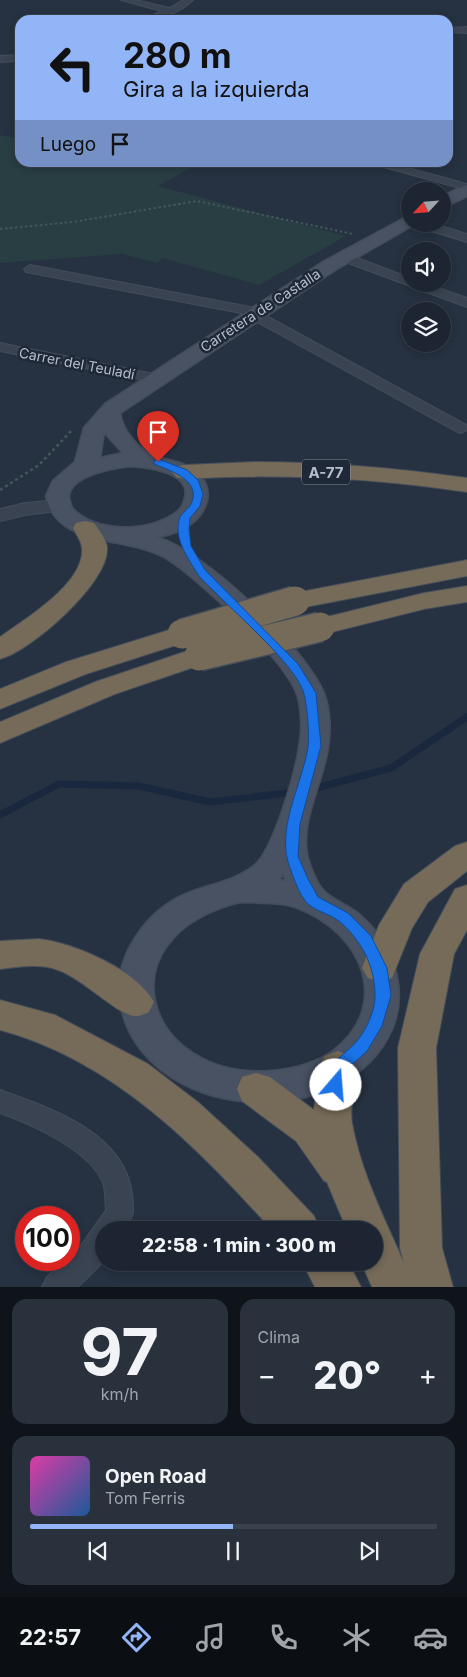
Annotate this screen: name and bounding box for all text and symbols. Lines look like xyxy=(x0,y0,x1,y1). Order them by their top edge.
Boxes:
text: 280 m xyxy=(123,34,232,76)
icon: left xyxy=(40,35,105,100)
text: Gira a la izquierda xyxy=(123,76,310,102)
icon: arrive xyxy=(106,130,134,158)
text: Luego xyxy=(40,133,96,156)
north arrow xyxy=(401,182,451,232)
map controls xyxy=(401,182,451,352)
button: sound xyxy=(401,242,451,292)
street label: Carretera de Castalla xyxy=(197,265,323,355)
button: layers xyxy=(401,302,451,352)
street label: Carrer del Teuladí xyxy=(18,343,137,383)
pin xyxy=(137,411,179,462)
icon: arrive xyxy=(144,418,172,446)
road number: A-77 xyxy=(302,460,350,484)
position arrow xyxy=(309,1058,361,1110)
speed limit sign: 100 xyxy=(15,1206,80,1271)
text: 22:58 · 1 min · 300 m xyxy=(142,1234,336,1257)
text: 97 xyxy=(80,1312,159,1391)
text: Clima xyxy=(258,1327,300,1347)
text: 20° xyxy=(313,1352,381,1398)
text: − xyxy=(258,1358,276,1392)
text: + xyxy=(418,1358,437,1392)
text: km/h xyxy=(101,1384,139,1404)
text: Open Road xyxy=(105,1465,206,1488)
text: Tom Ferris xyxy=(105,1488,185,1508)
icon: previous xyxy=(84,1537,112,1565)
icon: pause xyxy=(219,1537,247,1565)
icon: next xyxy=(355,1537,383,1565)
icon: directions xyxy=(119,1620,154,1655)
icon: music xyxy=(193,1620,228,1655)
icon: phone xyxy=(266,1620,301,1655)
icon: climate xyxy=(339,1620,374,1655)
icon: car xyxy=(413,1620,448,1655)
text: 22:57 xyxy=(19,1624,81,1650)

